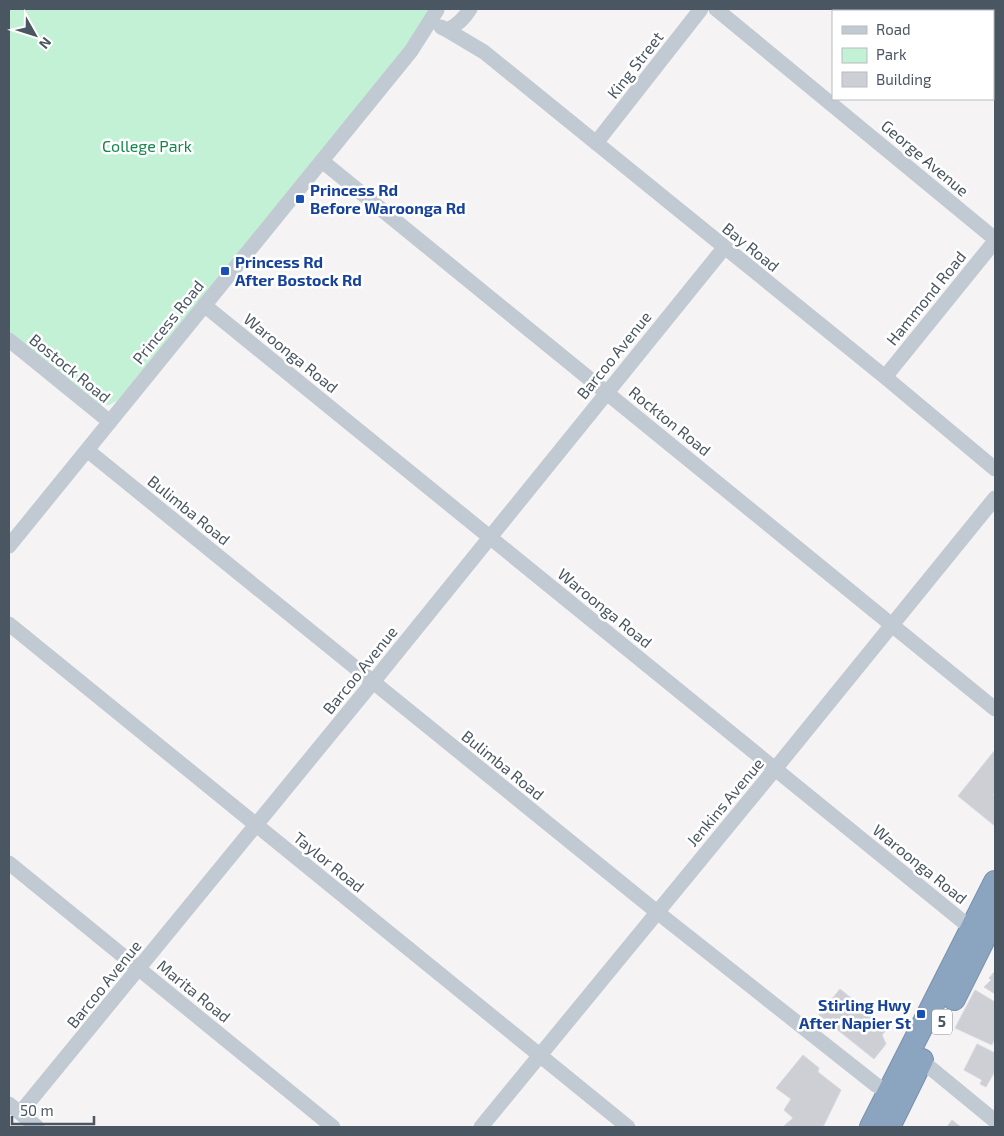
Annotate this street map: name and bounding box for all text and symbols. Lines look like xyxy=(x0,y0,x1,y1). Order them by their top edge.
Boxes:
north arrow xyxy=(10,10,60,60)
legend xyxy=(832,10,994,100)
text: Road xyxy=(876,20,911,38)
street label: King Street xyxy=(603,27,667,102)
text: N xyxy=(36,34,55,53)
text: Park xyxy=(876,45,907,63)
text: Building xyxy=(876,70,932,88)
street label: George Avenue xyxy=(878,116,973,200)
park label: College Park xyxy=(102,136,192,155)
place label: Princess Rd Before Waroonga Rd xyxy=(310,180,466,217)
marker: Princess Rd Before Waroonga Rd xyxy=(294,193,306,205)
street label: Bay Road xyxy=(719,218,783,275)
street label: Hammond Road xyxy=(882,247,969,349)
place label: Princess Rd After Bostock Rd xyxy=(235,252,362,289)
marker: Princess Rd After Bostock Rd xyxy=(219,265,231,277)
street label: Princess Road xyxy=(128,276,207,367)
street label: Barcoo Avenue xyxy=(572,307,655,402)
street label: Waroonga Road xyxy=(240,309,342,396)
street label: Bostock Road xyxy=(26,329,115,406)
street label: Rockton Road xyxy=(626,382,715,459)
street label: Bulimba Road xyxy=(144,471,234,548)
street label: Waroonga Road xyxy=(554,564,656,651)
street label: Barcoo Avenue xyxy=(318,622,401,717)
street label: Bulimba Road xyxy=(458,726,548,803)
street label: Jenkins Avenue xyxy=(682,754,767,850)
street label: Waroonga Road xyxy=(869,820,971,907)
street label: Taylor Road xyxy=(290,827,368,896)
street label: Barcoo Avenue xyxy=(62,936,145,1031)
street label: Marita Road xyxy=(154,955,235,1026)
place label: Stirling Hwy After Napier St xyxy=(799,995,911,1032)
marker: Stirling Hwy After Napier St xyxy=(915,1008,927,1020)
road number: 5 xyxy=(932,1010,952,1034)
scale bar xyxy=(12,1094,95,1126)
text: 50 m xyxy=(20,1101,54,1119)

